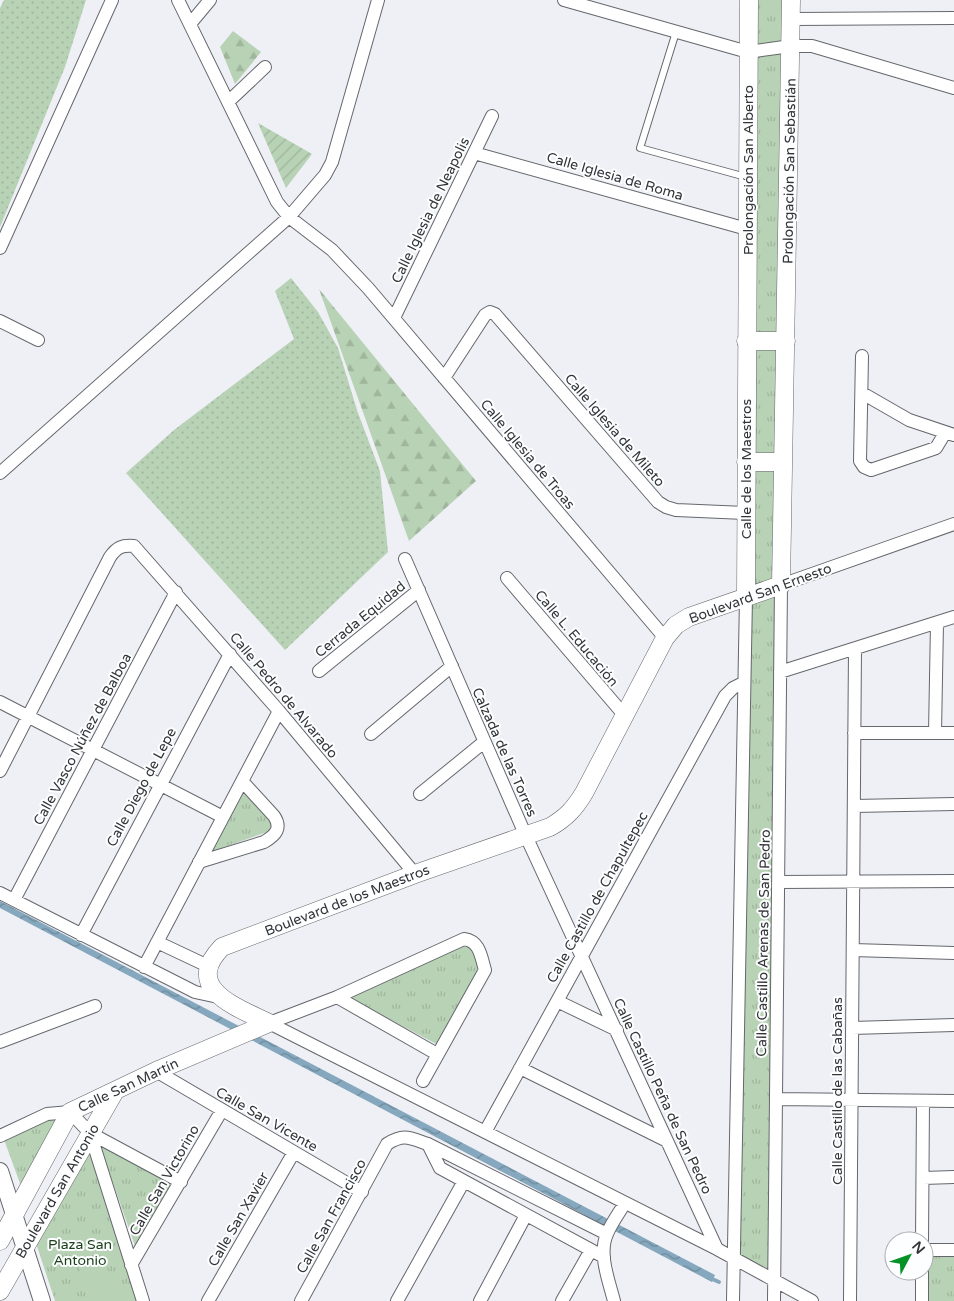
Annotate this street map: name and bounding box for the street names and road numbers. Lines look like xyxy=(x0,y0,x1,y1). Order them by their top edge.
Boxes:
street label: Prolongación San Sebastián xyxy=(779,78,800,264)
street label: Prolongación San Alberto xyxy=(740,85,757,255)
street label: Calle Iglesia de Neapolis xyxy=(388,134,473,286)
street label: Calle Iglesia de Roma xyxy=(545,149,685,204)
street label: Calle Iglesia de Mileto xyxy=(561,370,668,490)
street label: Calle Iglesia de Troas xyxy=(477,396,579,513)
street label: Calle de los Maestros xyxy=(738,398,755,539)
street label: Boulevard San Ernesto xyxy=(687,560,834,627)
street label: Cerrada Equidad xyxy=(312,578,409,661)
street label: Calle L. Educación xyxy=(531,587,622,690)
street label: Calle Pedro de Alvarado xyxy=(226,629,341,762)
street label: Calle Vasco Núñez de Balboa xyxy=(30,650,135,828)
street label: Calzada de las Torres xyxy=(468,685,541,820)
street label: Calle Diego de Lepe xyxy=(103,725,180,850)
street label: Calle Castillo de Chapultepec xyxy=(543,809,652,986)
street label: Calle Castillo Arenas de San Pedro xyxy=(753,829,774,1057)
street label: Boulevard de los Maestros xyxy=(262,861,432,940)
street label: Calle Castillo Peña de San Pedro xyxy=(610,996,716,1197)
street label: Calle Castillo de las Cabañas xyxy=(829,997,846,1185)
street label: Calle San Martín xyxy=(75,1055,181,1116)
street label: Calle San Vicente xyxy=(213,1083,321,1156)
street label: Boulevard San Antonio xyxy=(12,1121,103,1262)
street label: Calle San Victorino xyxy=(126,1122,203,1239)
street label: Calle San Francisco xyxy=(293,1156,370,1276)
street label: Calle San Xavier xyxy=(205,1169,273,1269)

